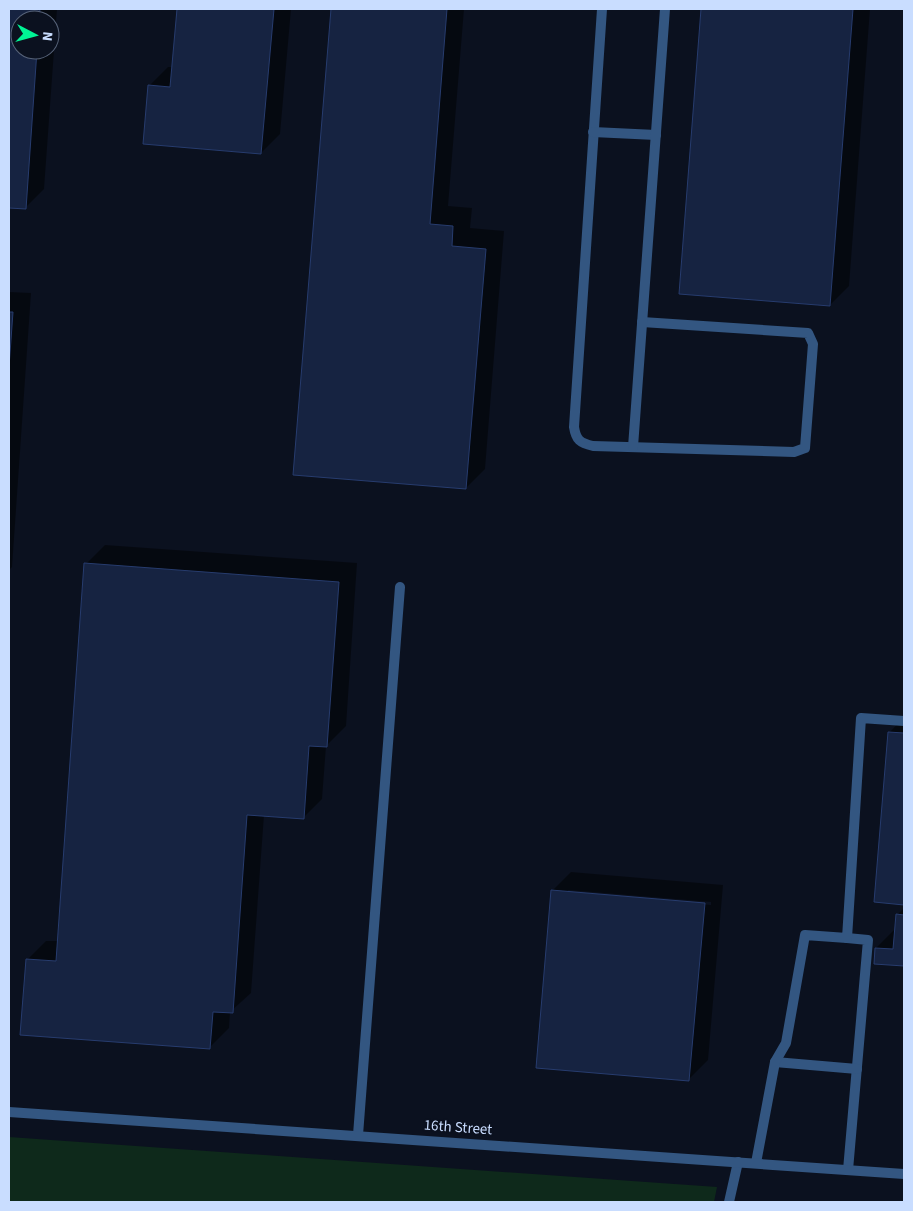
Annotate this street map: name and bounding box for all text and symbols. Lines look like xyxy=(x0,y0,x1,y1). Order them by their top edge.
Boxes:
north arrow xyxy=(10,10,60,60)
text: N xyxy=(37,31,57,42)
street label: 16th Street xyxy=(423,1115,493,1140)

